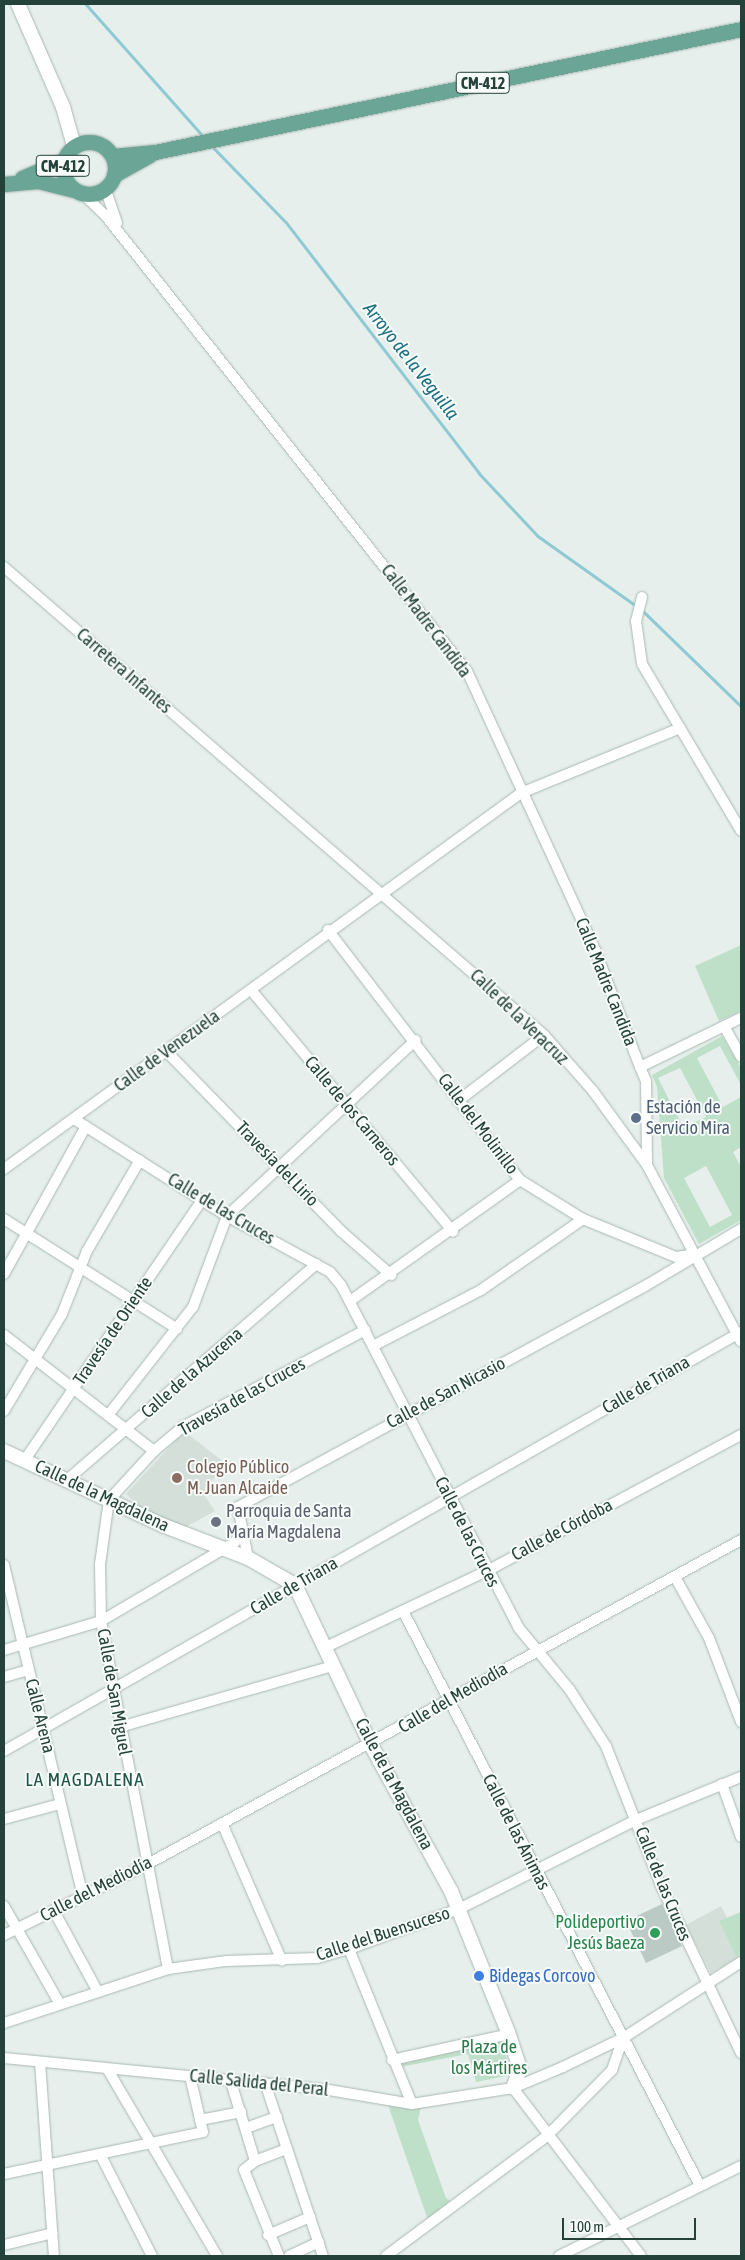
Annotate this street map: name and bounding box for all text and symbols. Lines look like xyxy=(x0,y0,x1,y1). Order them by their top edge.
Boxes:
road number: CM-412 xyxy=(456,70,510,96)
road number: CM-412 xyxy=(36,153,90,180)
water label: Arroyo de la Veguilla xyxy=(358,298,464,424)
street label: Calle Madre Candida xyxy=(376,560,476,682)
street label: Carretera Infantes xyxy=(72,624,176,718)
street label: Calle Madre Candida xyxy=(570,915,642,1049)
street label: Calle de la Veracruz xyxy=(465,965,573,1069)
street label: Calle de Venezuela xyxy=(110,1005,224,1097)
street label: Calle de los Carneros xyxy=(300,1052,404,1170)
street label: Calle del Molinillo xyxy=(433,1069,523,1179)
place label: Estación de Servicio Mira xyxy=(646,1097,730,1140)
marker: Estación de Servicio Mira xyxy=(630,1112,642,1124)
street label: Travesía del Lirio xyxy=(231,1117,323,1211)
street label: Calle de las Cruces xyxy=(164,1169,278,1249)
street label: Travesía de Oriente xyxy=(69,1273,157,1389)
street label: Calle de la Azucena xyxy=(137,1323,247,1423)
street label: Calle de Triana xyxy=(598,1351,694,1419)
street label: Travesía de las Cruces xyxy=(175,1353,309,1441)
street label: Calle de San Nicasio xyxy=(383,1353,509,1433)
street label: Calle de la Magdalena xyxy=(31,1455,173,1537)
place label: Colegio Público M. Juan Alcaide xyxy=(187,1457,289,1500)
marker: Colegio Público M. Juan Alcaide xyxy=(171,1472,183,1484)
street label: Calle de las Cruces xyxy=(430,1473,504,1591)
street label: Calle de Córdoba xyxy=(508,1494,616,1566)
place label: Parroquia de Santa María Magdalena xyxy=(226,1501,351,1544)
marker: Parroquia de Santa María Magdalena xyxy=(210,1516,222,1528)
street label: Calle de Triana xyxy=(246,1552,342,1620)
street label: Calle de San Miguel xyxy=(92,1627,136,1757)
street label: Calle del Mediodía xyxy=(394,1658,512,1738)
street label: Calle Arena xyxy=(20,1677,60,1755)
street label: Calle de la Magdalena xyxy=(350,1715,438,1853)
district label: LA MAGDALENA xyxy=(24,1769,146,1791)
street label: Calle de las Ánimas xyxy=(478,1771,554,1893)
street label: Calle de las Cruces xyxy=(630,1824,696,1944)
street label: Calle del Mediodía xyxy=(36,1852,156,1926)
street label: Calle del Buensuceso xyxy=(313,1902,453,1966)
place label: Polideportivo Jesús Baeza xyxy=(555,1912,645,1955)
marker: Polideportivo Jesús Baeza xyxy=(649,1927,661,1939)
place label: Bidegas Corcovo xyxy=(489,1965,595,1987)
marker: Bidegas Corcovo xyxy=(473,1970,485,1982)
park label: Plaza de los Mártires xyxy=(451,2037,527,2080)
street label: Calle Salida del Peral xyxy=(188,2065,330,2101)
scale bar xyxy=(565,2208,699,2240)
text: 100 m xyxy=(570,2218,604,2235)

